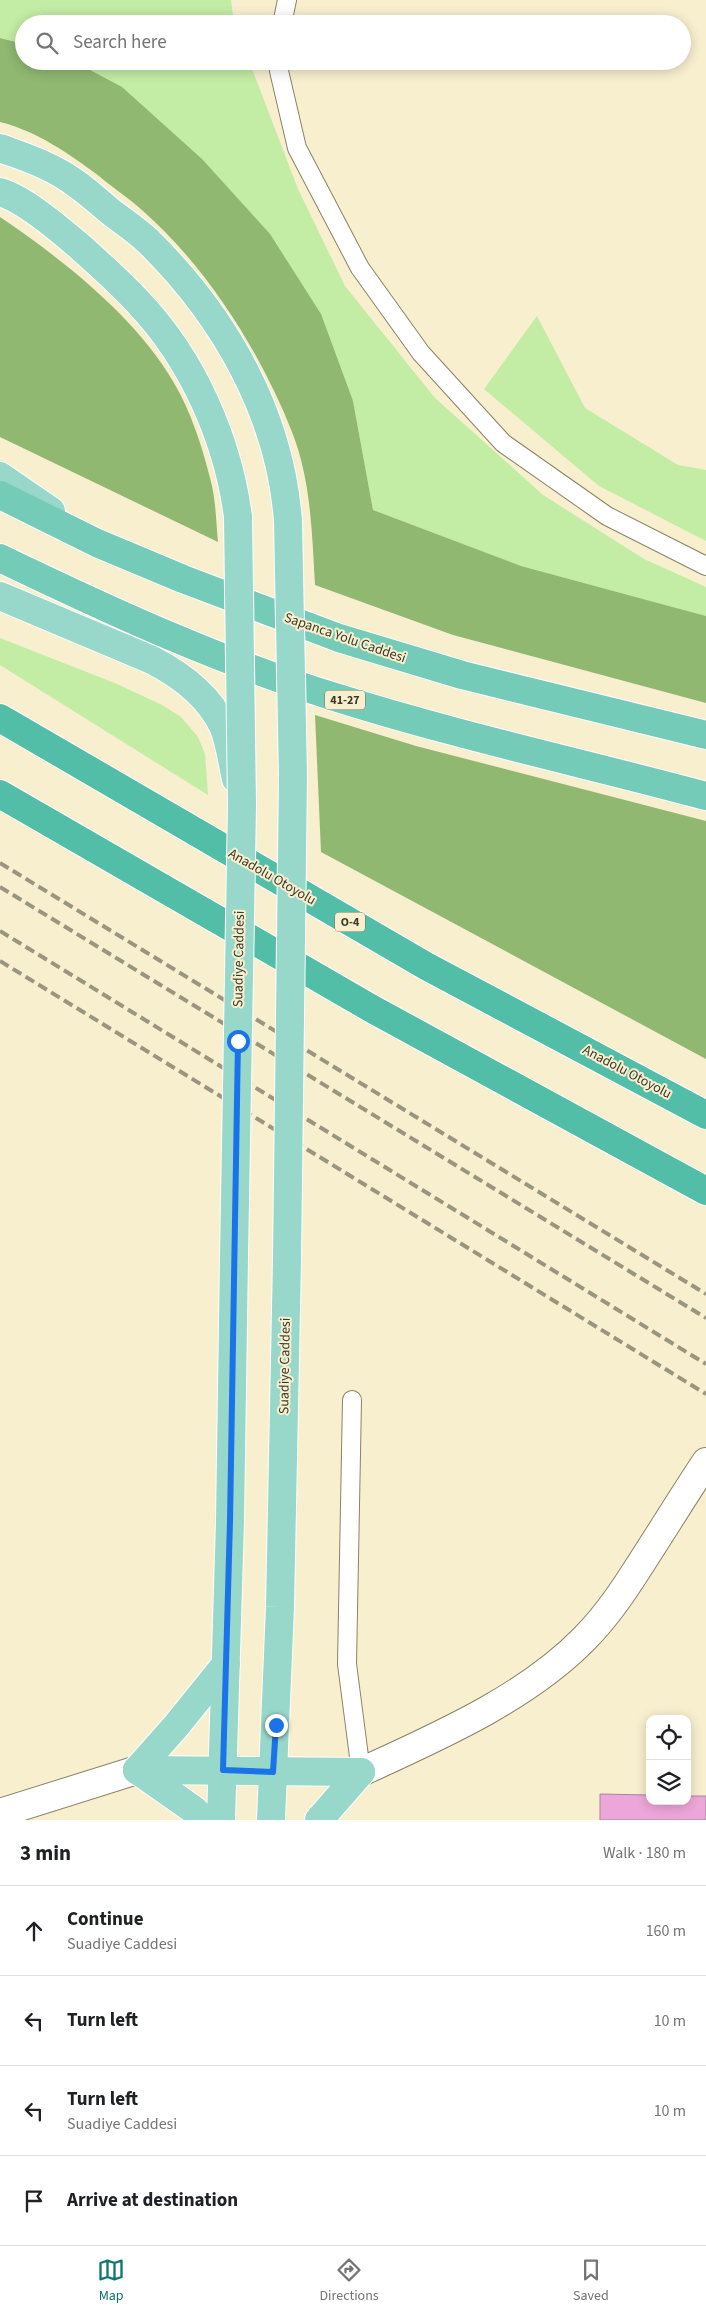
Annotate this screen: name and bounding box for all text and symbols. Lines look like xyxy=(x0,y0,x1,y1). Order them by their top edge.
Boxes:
search box xyxy=(15,15,691,70)
icon: search xyxy=(33,29,61,57)
text: Search here xyxy=(73,29,167,56)
street label: Sapanca Yolu Caddesi xyxy=(281,608,409,668)
road number: 41-27 xyxy=(325,690,365,710)
street label: Anadolu Otoyolu xyxy=(224,844,320,910)
street label: Suadiye Caddesi xyxy=(228,911,250,1007)
road number: O-4 xyxy=(335,912,365,932)
route start xyxy=(227,1030,250,1053)
street label: Anadolu Otoyolu xyxy=(579,1040,675,1104)
street label: Suadiye Caddesi xyxy=(274,1318,296,1414)
route end xyxy=(265,1714,288,1737)
map controls xyxy=(646,1715,691,1805)
button: locate xyxy=(646,1715,691,1760)
button: layers xyxy=(646,1760,691,1805)
text: 3 min xyxy=(20,1838,71,1868)
text: Walk · 180 m xyxy=(603,1842,686,1864)
text: Continue xyxy=(67,1906,144,1933)
icon: ahead xyxy=(20,1917,48,1945)
text: 160 m xyxy=(646,1920,686,1942)
text: Suadiye Caddesi xyxy=(67,1933,177,1955)
icon: left xyxy=(20,2007,48,2035)
text: Turn left xyxy=(67,2007,138,2034)
text: 10 m xyxy=(654,2010,686,2032)
text: Turn left xyxy=(67,2086,138,2113)
icon: left xyxy=(20,2097,48,2125)
text: 10 m xyxy=(654,2100,686,2122)
text: Suadiye Caddesi xyxy=(67,2113,177,2135)
icon: arrive xyxy=(20,2187,48,2215)
text: Arrive at destination xyxy=(67,2187,238,2214)
tab: Map xyxy=(97,2256,125,2306)
tab: Directions xyxy=(319,2256,379,2306)
tab: Saved xyxy=(573,2256,609,2306)

